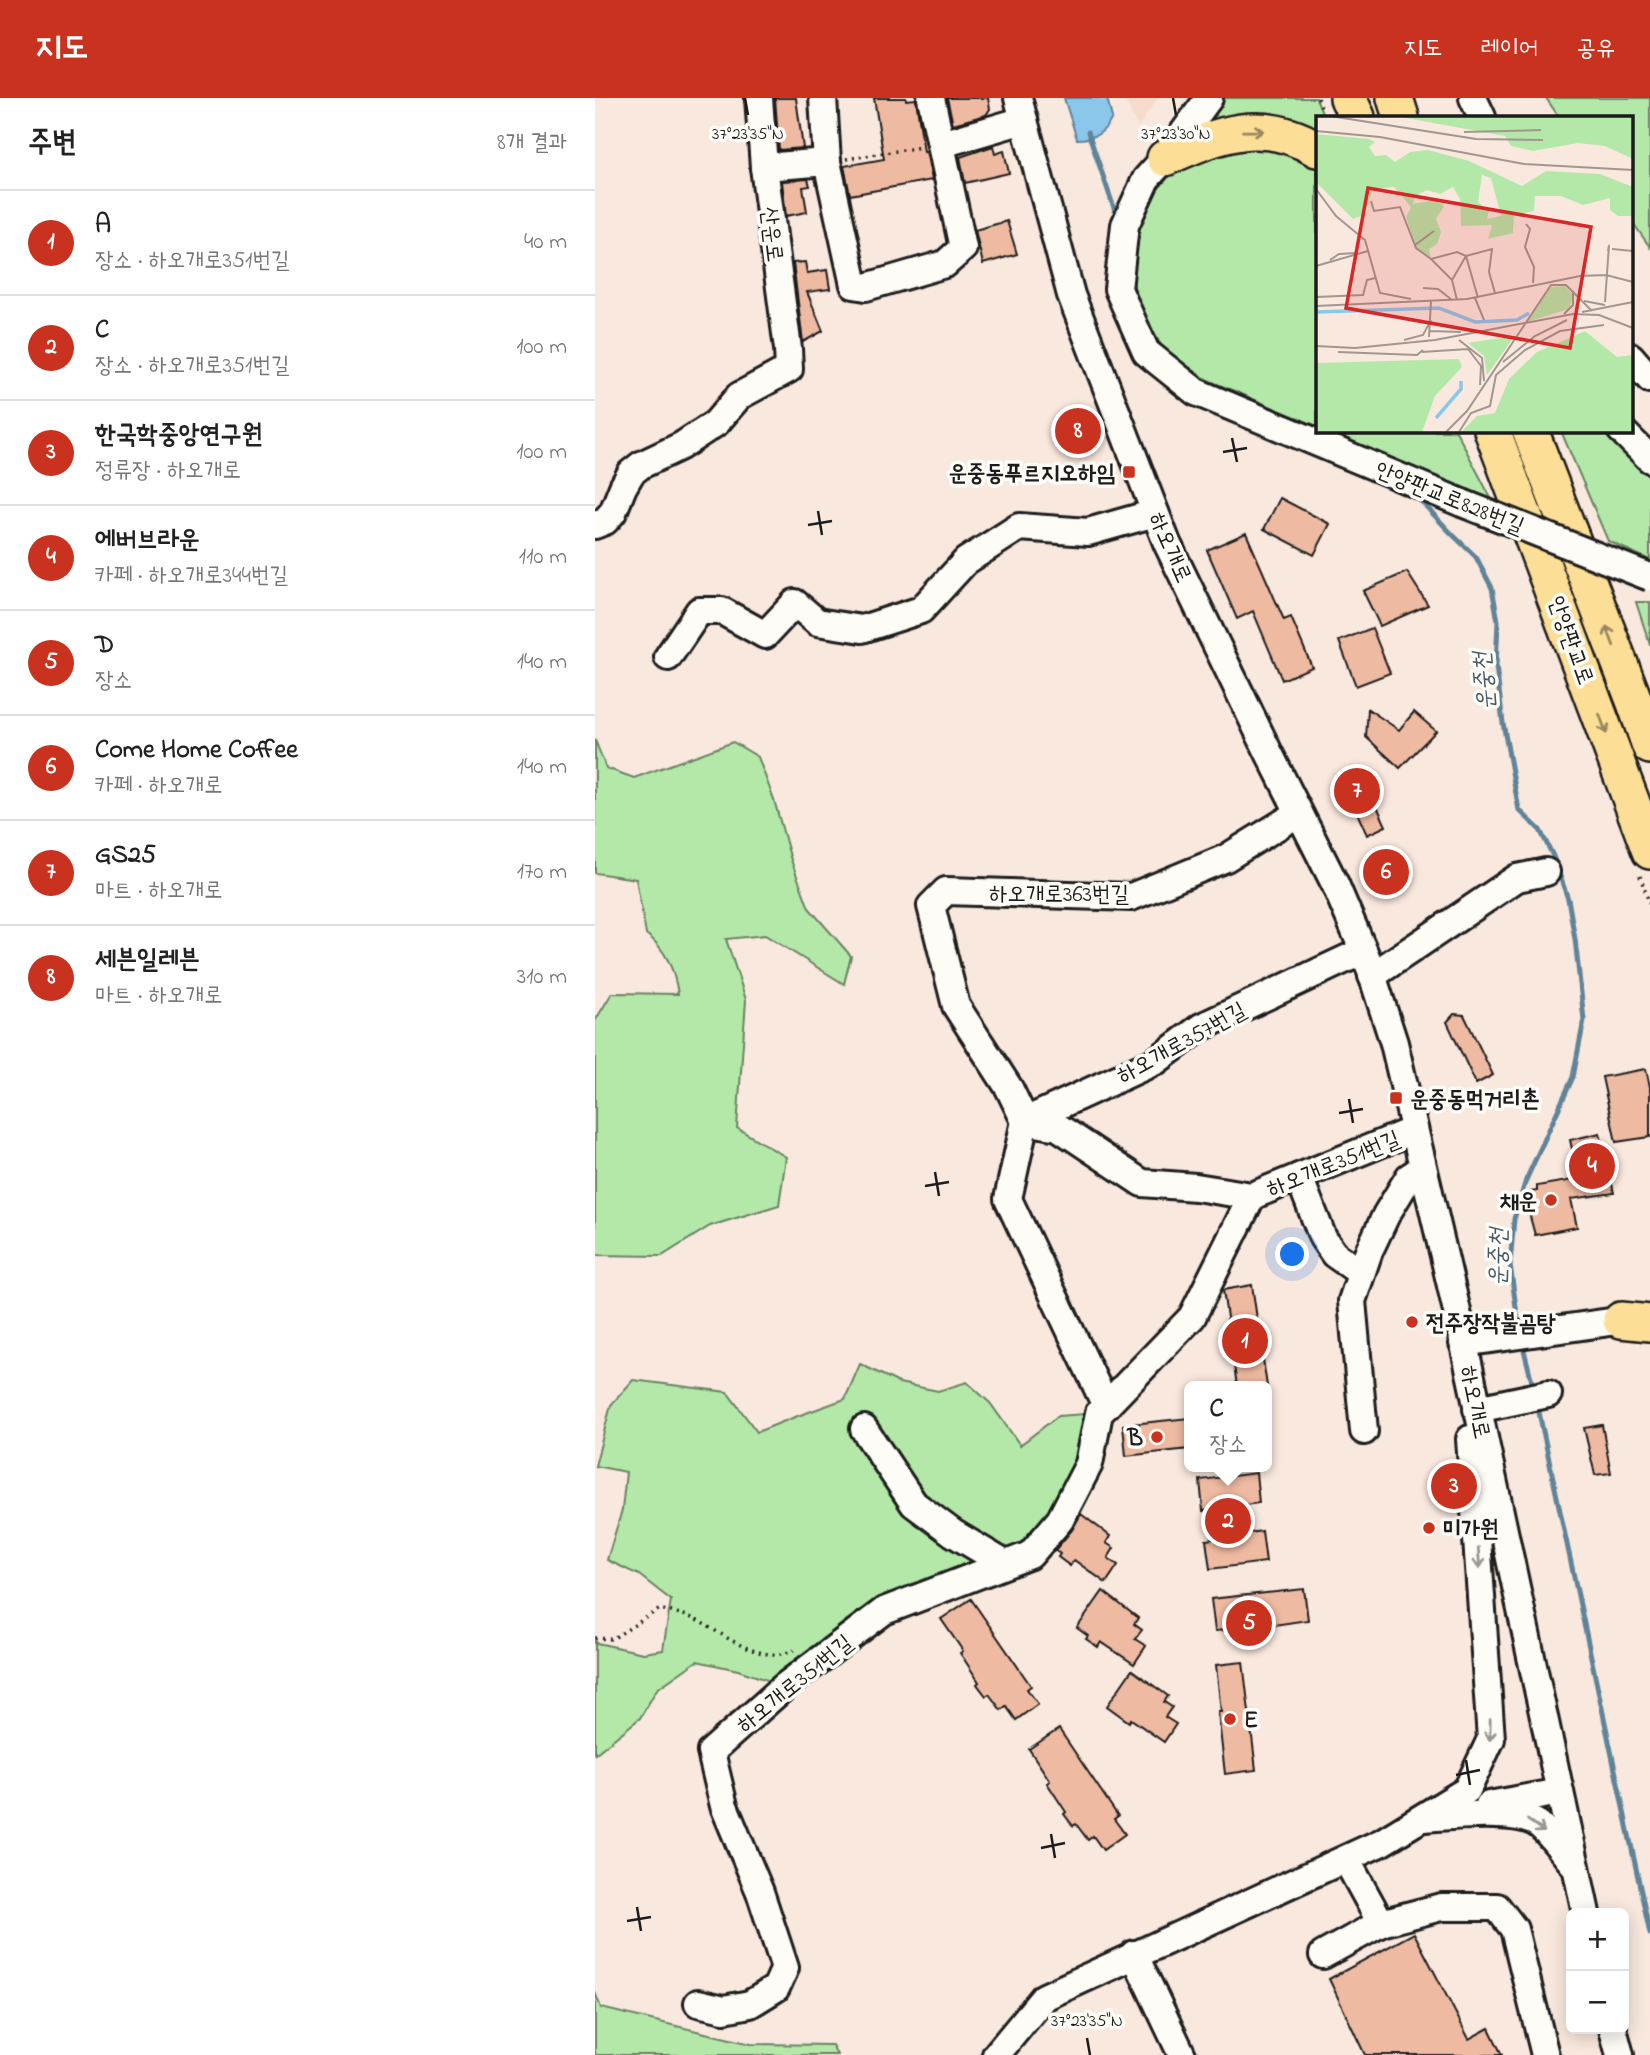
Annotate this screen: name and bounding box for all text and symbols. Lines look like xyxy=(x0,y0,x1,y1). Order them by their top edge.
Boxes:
text: 지도 xyxy=(35,25,88,73)
text: 지도 xyxy=(1404,32,1442,67)
text: 레이어 xyxy=(1480,32,1538,67)
text: 공유 xyxy=(1576,32,1615,67)
inset map xyxy=(1316,116,1633,432)
text: 주변 xyxy=(28,122,76,166)
text: 37°23'35"N xyxy=(712,122,784,148)
text: 37°23'30"N xyxy=(1141,122,1211,148)
one-way arrow xyxy=(1241,125,1264,138)
text: 8개 결과 xyxy=(497,127,567,160)
street label: 산운로 xyxy=(751,205,790,264)
text: A xyxy=(95,207,111,245)
text: 1 xyxy=(47,226,55,259)
text: 40 m xyxy=(524,226,567,259)
text: 장소 · 하오개로351번길 xyxy=(95,245,289,278)
text: C xyxy=(95,312,109,350)
text: 2 xyxy=(45,331,57,364)
text: 100 m xyxy=(516,331,567,364)
text: 장소 · 하오개로351번길 xyxy=(95,350,289,383)
pin: 8 xyxy=(1055,405,1101,457)
text: 한국학중앙연구원 xyxy=(95,417,262,455)
text: 3 xyxy=(46,436,56,469)
text: 100 m xyxy=(516,436,567,469)
street label: 안양판교로828번길 xyxy=(1370,454,1529,544)
text: 정류장 · 하오개로 xyxy=(95,455,241,488)
place label: 운중동푸르지오하임 xyxy=(948,458,1115,491)
marker: 운중동푸르지오하임 xyxy=(1121,464,1137,480)
street label: 하오개로 xyxy=(1139,507,1199,589)
text: 에버브라운 xyxy=(95,522,200,560)
text: 4 xyxy=(46,541,56,574)
text: 110 m xyxy=(519,541,567,574)
text: 카페 · 하오개로344번길 xyxy=(95,560,288,593)
street label: 안양판교로 xyxy=(1538,592,1601,690)
one-way arrow xyxy=(1602,626,1615,648)
text: D xyxy=(95,627,114,665)
text: 5 xyxy=(44,646,58,679)
text: 140 m xyxy=(517,646,567,679)
water label: 운중천 xyxy=(1465,648,1505,711)
text: 장소 xyxy=(95,665,132,698)
one-way arrow xyxy=(1597,712,1610,734)
text: Come Home Coffee xyxy=(95,732,298,770)
text: 6 xyxy=(46,751,56,784)
text: 140 m xyxy=(517,751,567,784)
pin: 7 xyxy=(1334,765,1380,817)
text: 카페 · 하오개로 xyxy=(95,770,222,803)
text: GS25 xyxy=(95,837,156,875)
pin: 6 xyxy=(1363,846,1409,898)
text: 7 xyxy=(46,856,56,889)
text: 170 m xyxy=(517,856,567,889)
text: 마트 · 하오개로 xyxy=(95,875,222,908)
street label: 하오개로363번길 xyxy=(989,879,1129,912)
text: 세븐일레븐 xyxy=(95,942,200,980)
text: 8 xyxy=(47,961,55,994)
text: 310 m xyxy=(517,961,567,994)
text: 마트 · 하오개로 xyxy=(95,980,222,1013)
street label: 하오개로357번길 xyxy=(1112,995,1253,1093)
place label: 운중동먹거리촌 xyxy=(1410,1084,1540,1117)
marker: 운중동먹거리촌 xyxy=(1388,1090,1404,1106)
street label: 하오개로351번길 xyxy=(1262,1124,1405,1207)
pin: 4 xyxy=(1569,1140,1615,1192)
place label: 채운 xyxy=(1500,1186,1537,1219)
marker: 채운 xyxy=(1543,1192,1559,1208)
water label: 운중천 xyxy=(1481,1225,1518,1286)
your location xyxy=(1275,1237,1309,1271)
place label: 전주장작불곰탕 xyxy=(1426,1308,1556,1341)
marker: 전주장작불곰탕 xyxy=(1404,1314,1420,1330)
pin: 1 xyxy=(1222,1315,1268,1367)
street label: 하오개로 xyxy=(1450,1363,1497,1442)
popup xyxy=(1184,1381,1272,1472)
text: C xyxy=(1209,1391,1224,1429)
place label: B xyxy=(1127,1423,1144,1456)
marker: B xyxy=(1149,1429,1165,1445)
text: 장소 xyxy=(1209,1429,1247,1462)
pin: 3 xyxy=(1431,1460,1477,1512)
pin: 2 xyxy=(1205,1495,1251,1547)
place label: 미가원 xyxy=(1443,1514,1499,1547)
marker: 미가원 xyxy=(1421,1520,1437,1536)
one-way arrow xyxy=(1473,1546,1486,1569)
pin: 5 xyxy=(1226,1597,1272,1649)
street label: 하오개로351번길 xyxy=(730,1628,861,1742)
place label: E xyxy=(1244,1705,1258,1738)
marker: E xyxy=(1222,1711,1238,1727)
one-way arrow xyxy=(1483,1718,1497,1741)
one-way arrow xyxy=(1526,1819,1545,1834)
map controls xyxy=(1566,1908,1629,2034)
button: + xyxy=(1566,1908,1629,1971)
button: − xyxy=(1566,1971,1629,2034)
text: 37°23'35"N xyxy=(1051,2009,1123,2035)

